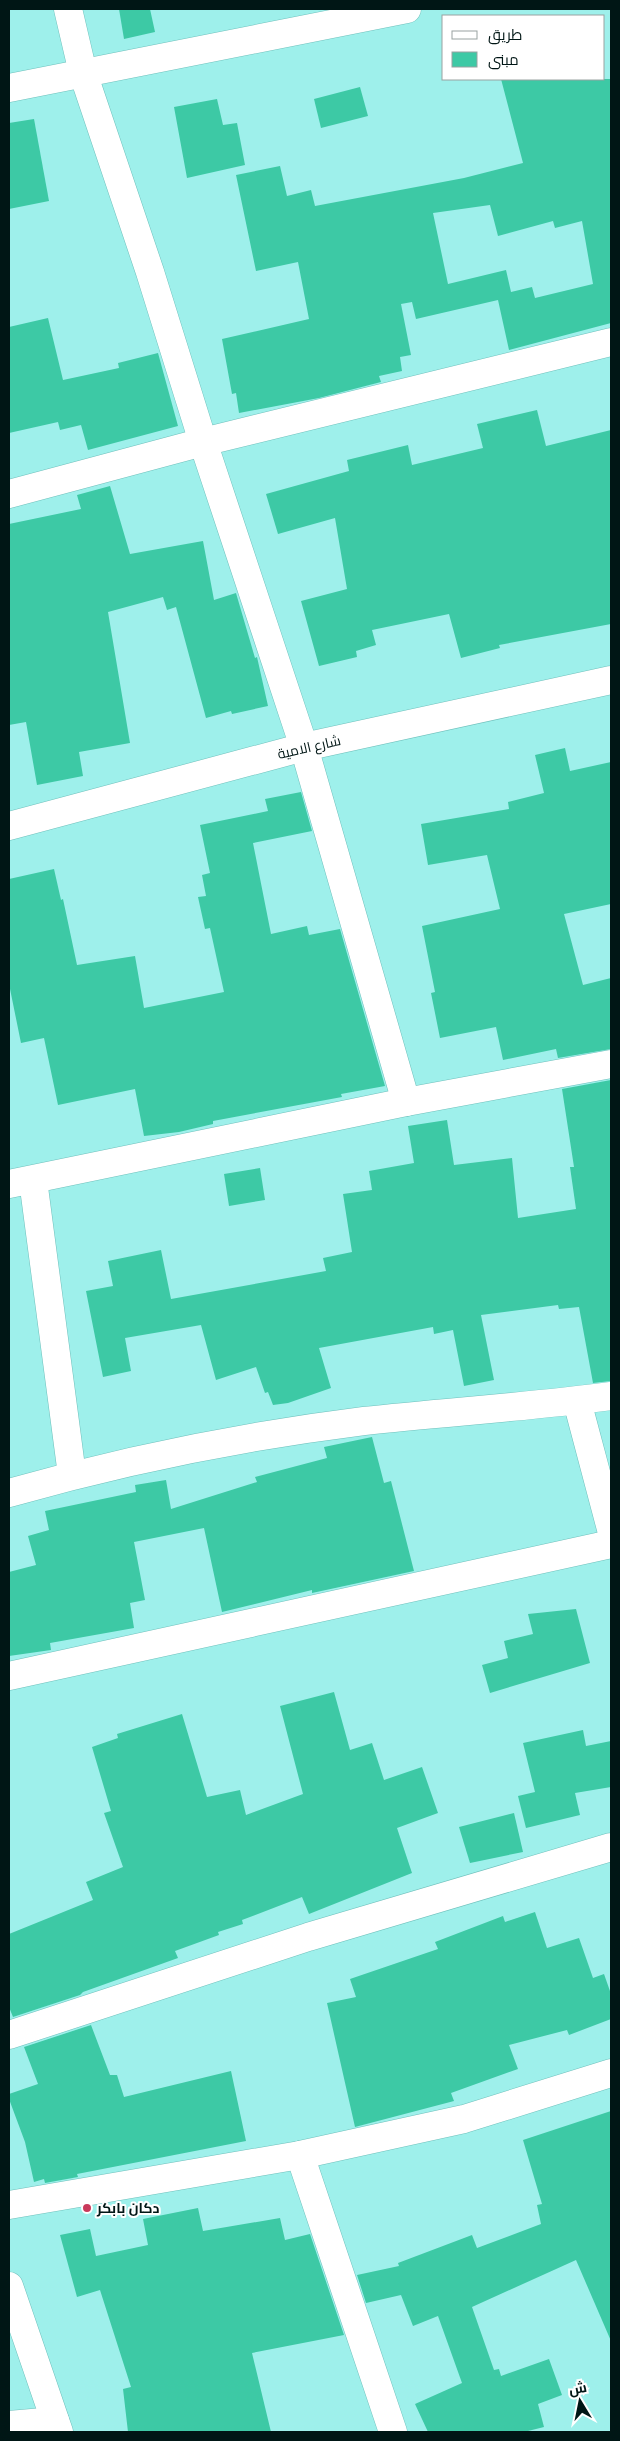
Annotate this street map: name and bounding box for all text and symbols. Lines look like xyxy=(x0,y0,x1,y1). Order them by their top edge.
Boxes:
legend xyxy=(442,15,605,80)
text: طريق xyxy=(488,27,522,46)
text: مبنى xyxy=(488,52,519,71)
street label: شارع الامية xyxy=(276,733,343,764)
place label: دكان بابكر xyxy=(96,2201,160,2218)
marker: دكان بابكر xyxy=(81,2202,93,2214)
north arrow xyxy=(555,2376,605,2426)
text: ش xyxy=(568,2379,588,2400)

